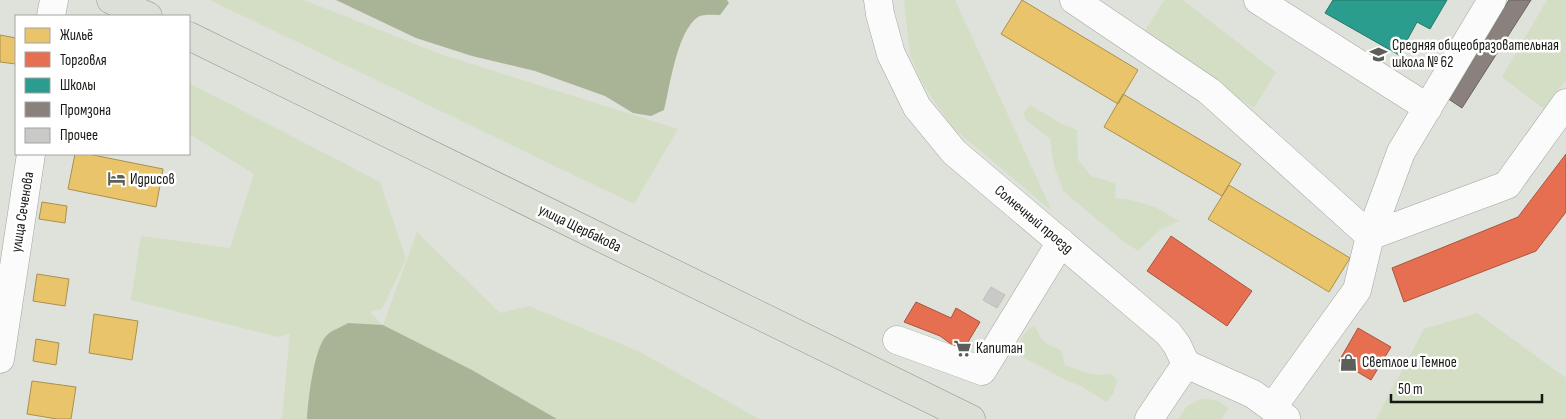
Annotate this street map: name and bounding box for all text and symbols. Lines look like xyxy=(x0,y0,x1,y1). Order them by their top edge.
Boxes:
legend xyxy=(15,15,190,155)
text: Жильё xyxy=(60,26,93,45)
place label: Средняя общеобразовательная школа № 62 xyxy=(1392,36,1559,72)
school or university icon: Средняя общеобразовательная школа № 62 xyxy=(1368,44,1388,64)
text: Торговля xyxy=(60,51,107,70)
text: Школы xyxy=(60,76,96,95)
text: Промзона xyxy=(60,101,111,120)
text: Прочее xyxy=(60,126,98,145)
hotel icon: Идрисов xyxy=(106,169,126,189)
street label: улица Сеченова xyxy=(7,170,38,254)
place label: Идрисов xyxy=(130,170,175,189)
street label: Солнечный проезд xyxy=(990,181,1077,258)
street label: улица Щербакова xyxy=(535,200,625,257)
supermarket icon: Капитан xyxy=(952,338,972,358)
place label: Капитан xyxy=(976,339,1023,358)
shop icon: Светлое и Темное xyxy=(1338,352,1358,372)
place label: Светлое и Темное xyxy=(1362,353,1457,372)
scale bar xyxy=(1391,372,1542,404)
text: 50 m xyxy=(1398,380,1423,399)

